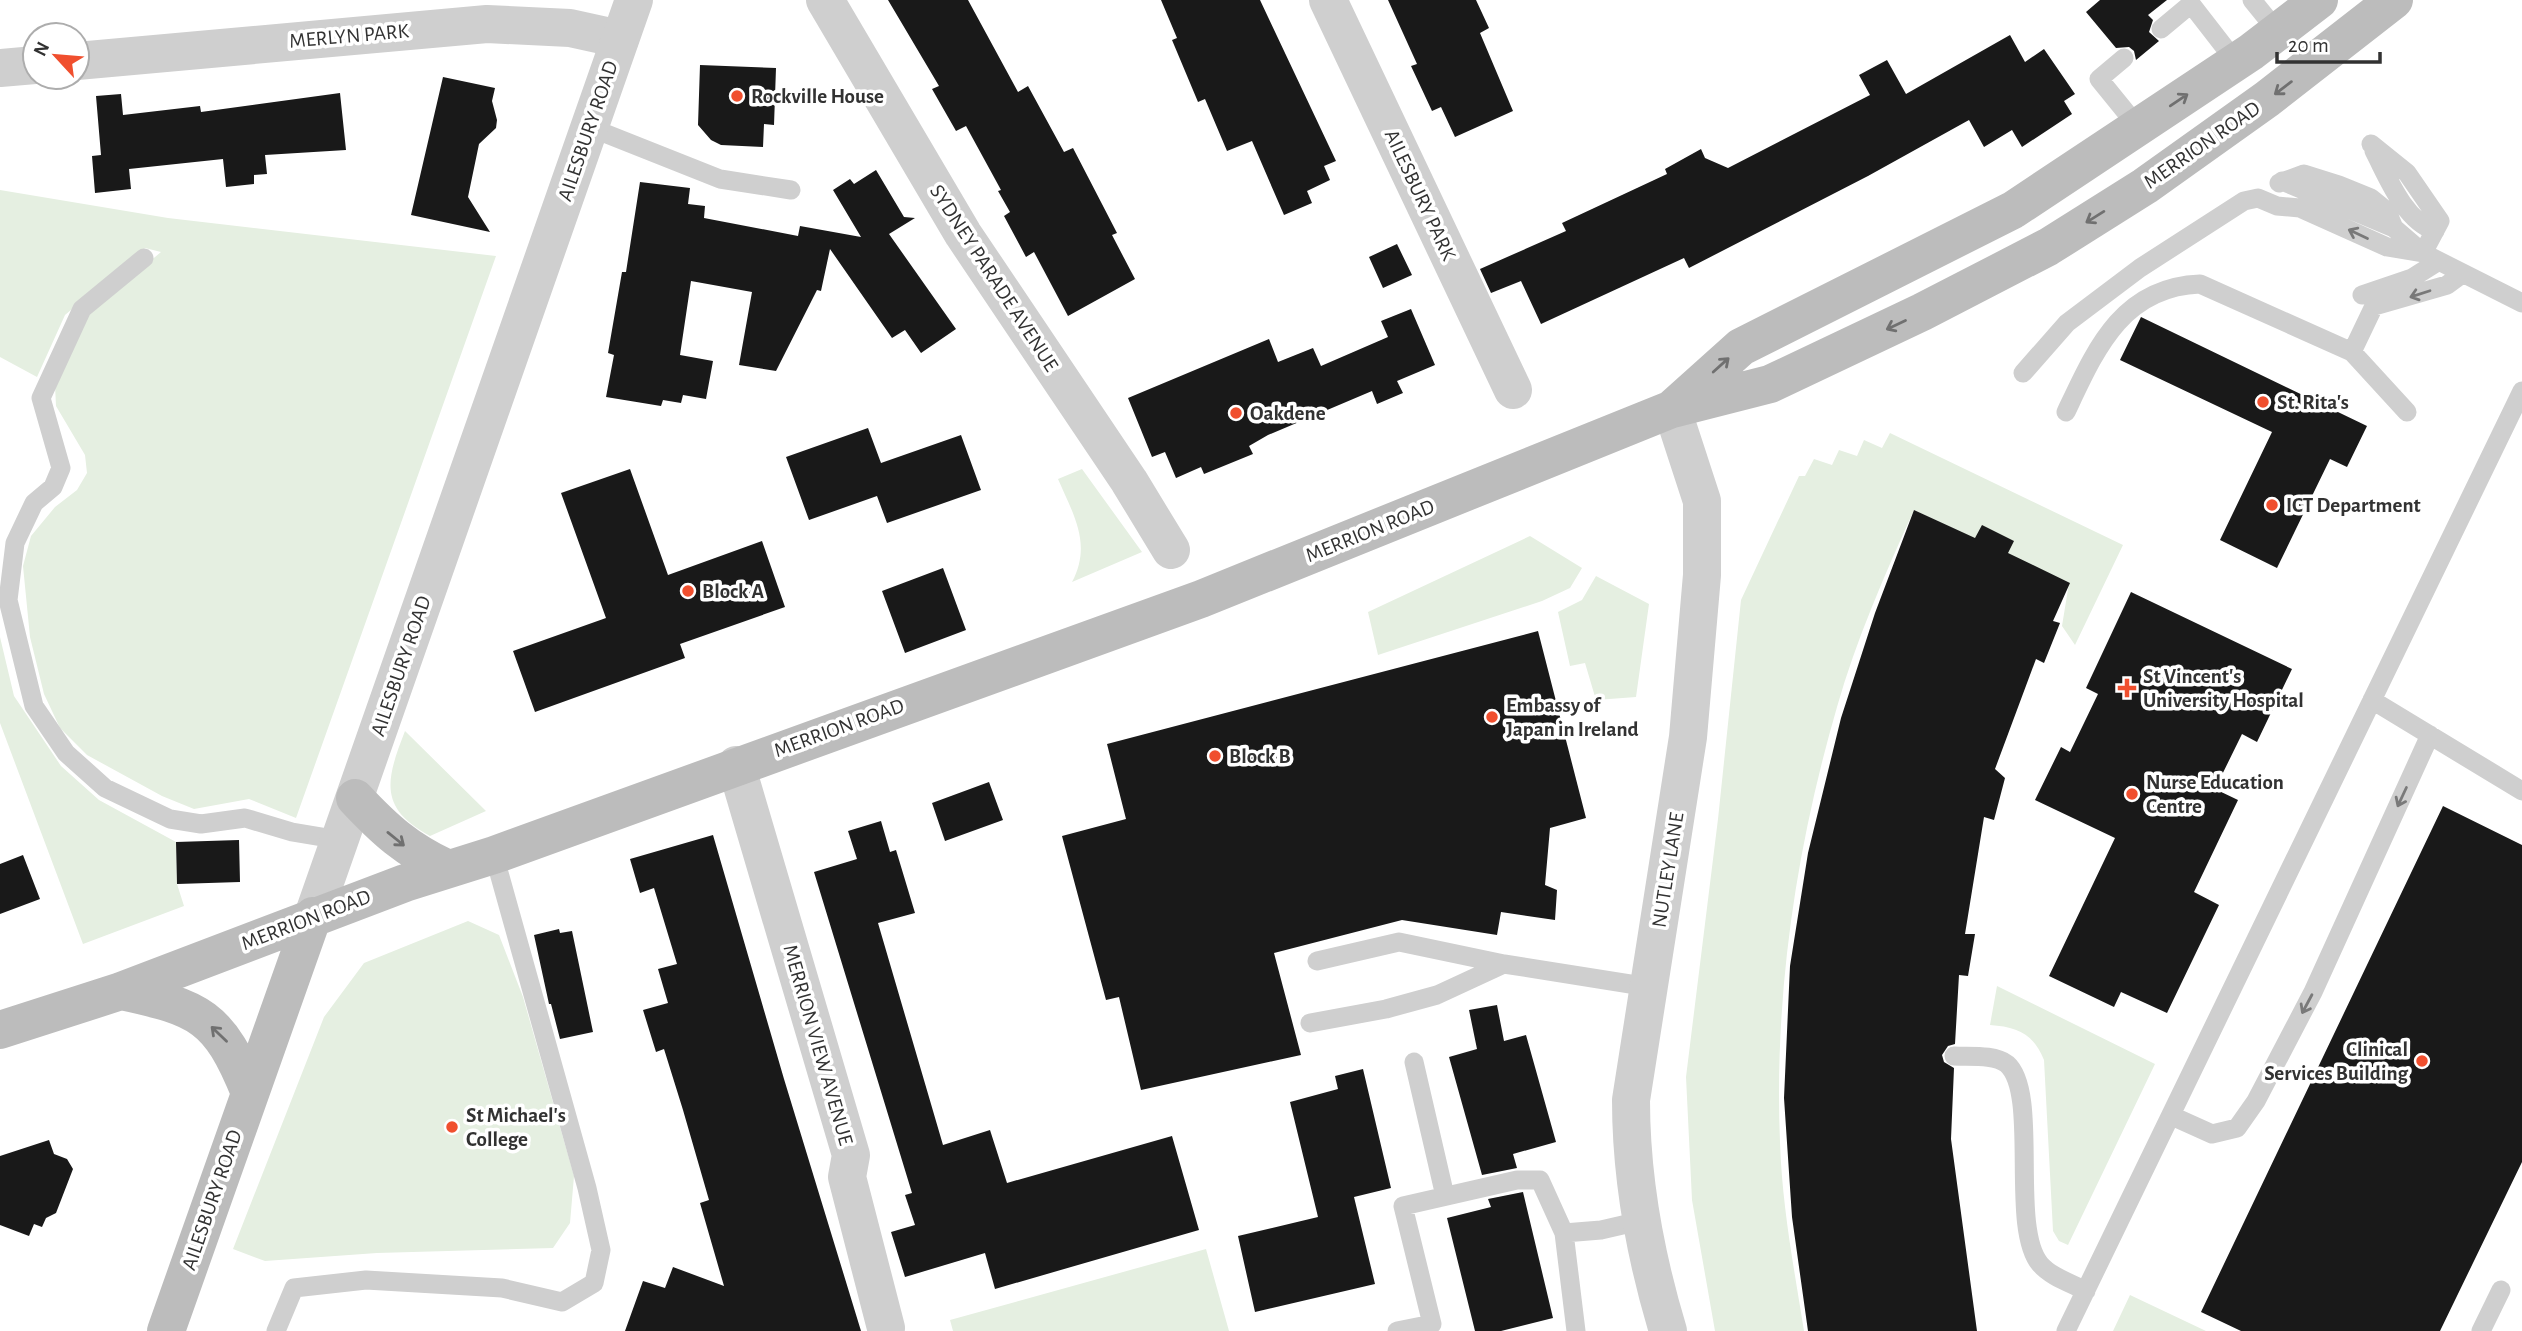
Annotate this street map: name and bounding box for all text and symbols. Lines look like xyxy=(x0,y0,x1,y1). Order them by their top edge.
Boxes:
street label: MERLYN PARK xyxy=(288,20,410,52)
north arrow xyxy=(21,21,91,91)
scale bar xyxy=(2277,21,2380,65)
text: 20 m xyxy=(2288,35,2329,56)
text: N xyxy=(31,39,54,59)
street label: AILESBURY ROAD xyxy=(554,58,622,204)
one-way arrow xyxy=(2274,80,2292,95)
place label: Rockville House xyxy=(751,86,884,107)
marker: Rockville House xyxy=(729,88,745,104)
one-way arrow xyxy=(2169,93,2188,107)
street label: MERRION ROAD xyxy=(2140,97,2264,193)
street label: AILESBURY PARK xyxy=(1381,126,1460,264)
street label: SYDNEY PARADE AVENUE xyxy=(926,181,1062,375)
one-way arrow xyxy=(2086,210,2106,224)
one-way arrow xyxy=(2348,226,2369,240)
one-way arrow xyxy=(2409,289,2431,301)
one-way arrow xyxy=(1886,319,1907,332)
one-way arrow xyxy=(1712,356,1729,373)
place label: St. Rita's xyxy=(2277,392,2349,413)
marker: St. Rita's xyxy=(2255,394,2271,410)
place label: Oakdene xyxy=(1250,403,1326,424)
marker: Oakdene xyxy=(1228,405,1244,421)
place label: ICT Department xyxy=(2286,495,2421,516)
street label: MERRION ROAD xyxy=(1303,496,1437,566)
marker: ICT Department xyxy=(2264,497,2280,513)
place label: Block A xyxy=(702,581,765,602)
marker: Block A xyxy=(680,583,696,599)
street label: AILESBURY ROAD xyxy=(367,593,435,739)
place label: St Vincent's University Hospital xyxy=(2143,666,2304,711)
marker: St Vincent's University Hospital xyxy=(2117,678,2137,698)
street label: MERRION ROAD xyxy=(771,695,907,761)
place label: Embassy of Japan in Ireland xyxy=(1506,695,1639,740)
marker: Embassy of Japan in Ireland xyxy=(1484,709,1500,725)
place label: Block B xyxy=(1229,746,1291,767)
marker: Block B xyxy=(1207,748,1223,764)
place label: Nurse Education Centre xyxy=(2146,772,2284,817)
marker: Nurse Education Centre xyxy=(2124,786,2140,802)
one-way arrow xyxy=(2395,786,2408,808)
street label: NUTLEY LANE xyxy=(1649,811,1687,929)
one-way arrow xyxy=(387,831,405,847)
street label: MERRION ROAD xyxy=(238,886,374,954)
street label: MERRION VIEW AVENUE xyxy=(779,942,857,1148)
one-way arrow xyxy=(2300,993,2313,1014)
one-way arrow xyxy=(210,1025,227,1042)
place label: Clinical Services Building xyxy=(2264,1039,2408,1084)
marker: Clinical Services Building xyxy=(2414,1053,2430,1069)
place label: St Michael's College xyxy=(466,1105,566,1150)
marker: St Michael's College xyxy=(444,1119,460,1135)
street label: AILESBURY ROAD xyxy=(178,1127,246,1273)

